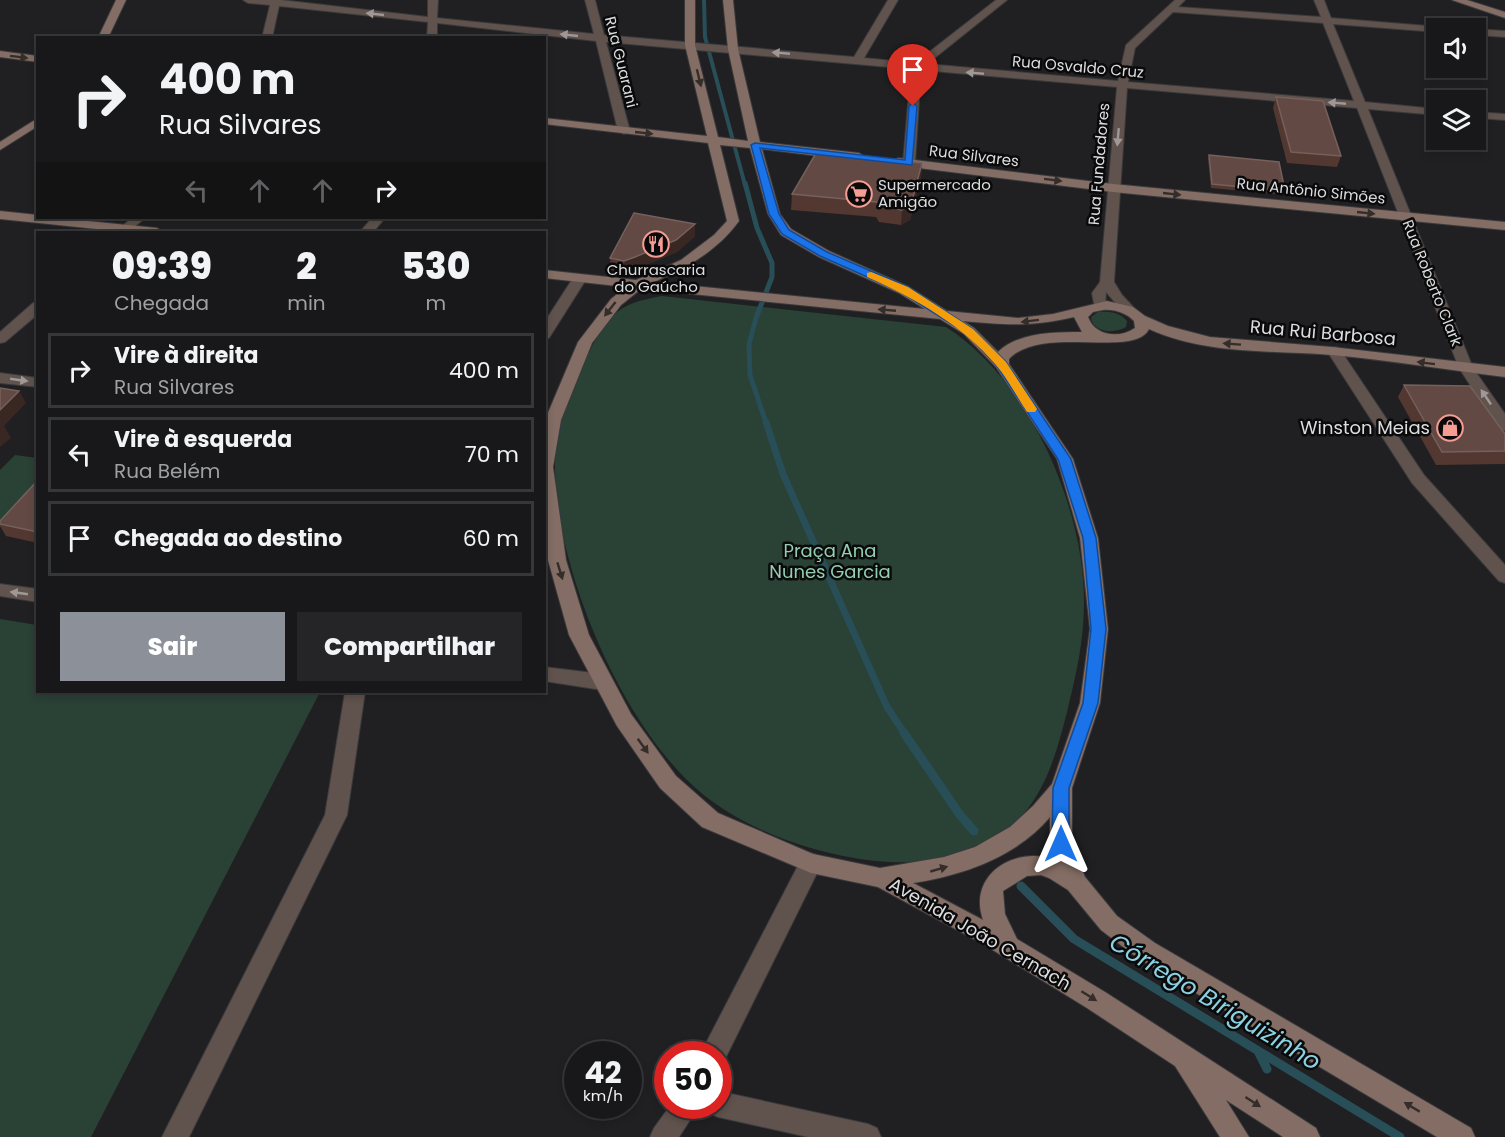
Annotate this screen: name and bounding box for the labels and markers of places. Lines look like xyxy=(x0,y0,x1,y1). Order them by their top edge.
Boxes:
pin xyxy=(887,44,938,106)
place label: Supermercado Amigão xyxy=(878,174,991,212)
supermarket icon: Supermercado Amigão xyxy=(844,179,874,209)
restaurant icon: Churrascaria do Gaúcho xyxy=(641,229,671,259)
place label: Churrascaria do Gaúcho xyxy=(607,259,705,297)
shop icon: Winston Meias xyxy=(1435,413,1465,443)
place label: Winston Meias xyxy=(1300,415,1430,440)

